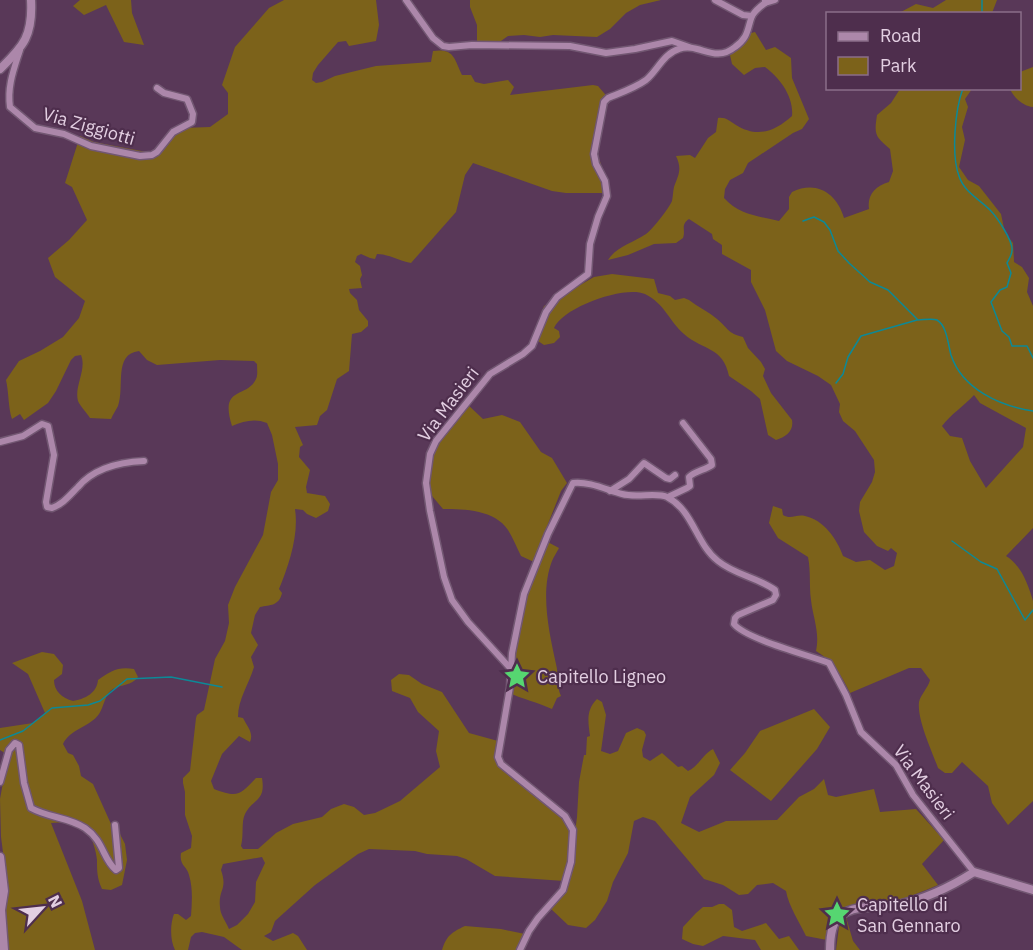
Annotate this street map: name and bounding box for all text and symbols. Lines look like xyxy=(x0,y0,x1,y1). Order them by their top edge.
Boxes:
legend xyxy=(826,12,1021,90)
text: Road xyxy=(880,24,921,47)
text: Park xyxy=(880,54,917,77)
street label: Via Ziggiotti xyxy=(40,102,138,150)
street label: Via Masieri xyxy=(412,362,484,446)
place icon: Capitello Ligneo xyxy=(502,661,532,691)
place label: Capitello Ligneo xyxy=(537,665,666,688)
street label: Via Masieri xyxy=(888,740,960,824)
north arrow xyxy=(12,878,72,938)
text: N xyxy=(44,891,67,911)
place label: Capitello di San Gennaro xyxy=(857,893,961,937)
place icon: Capitello di San Gennaro xyxy=(822,899,852,929)

